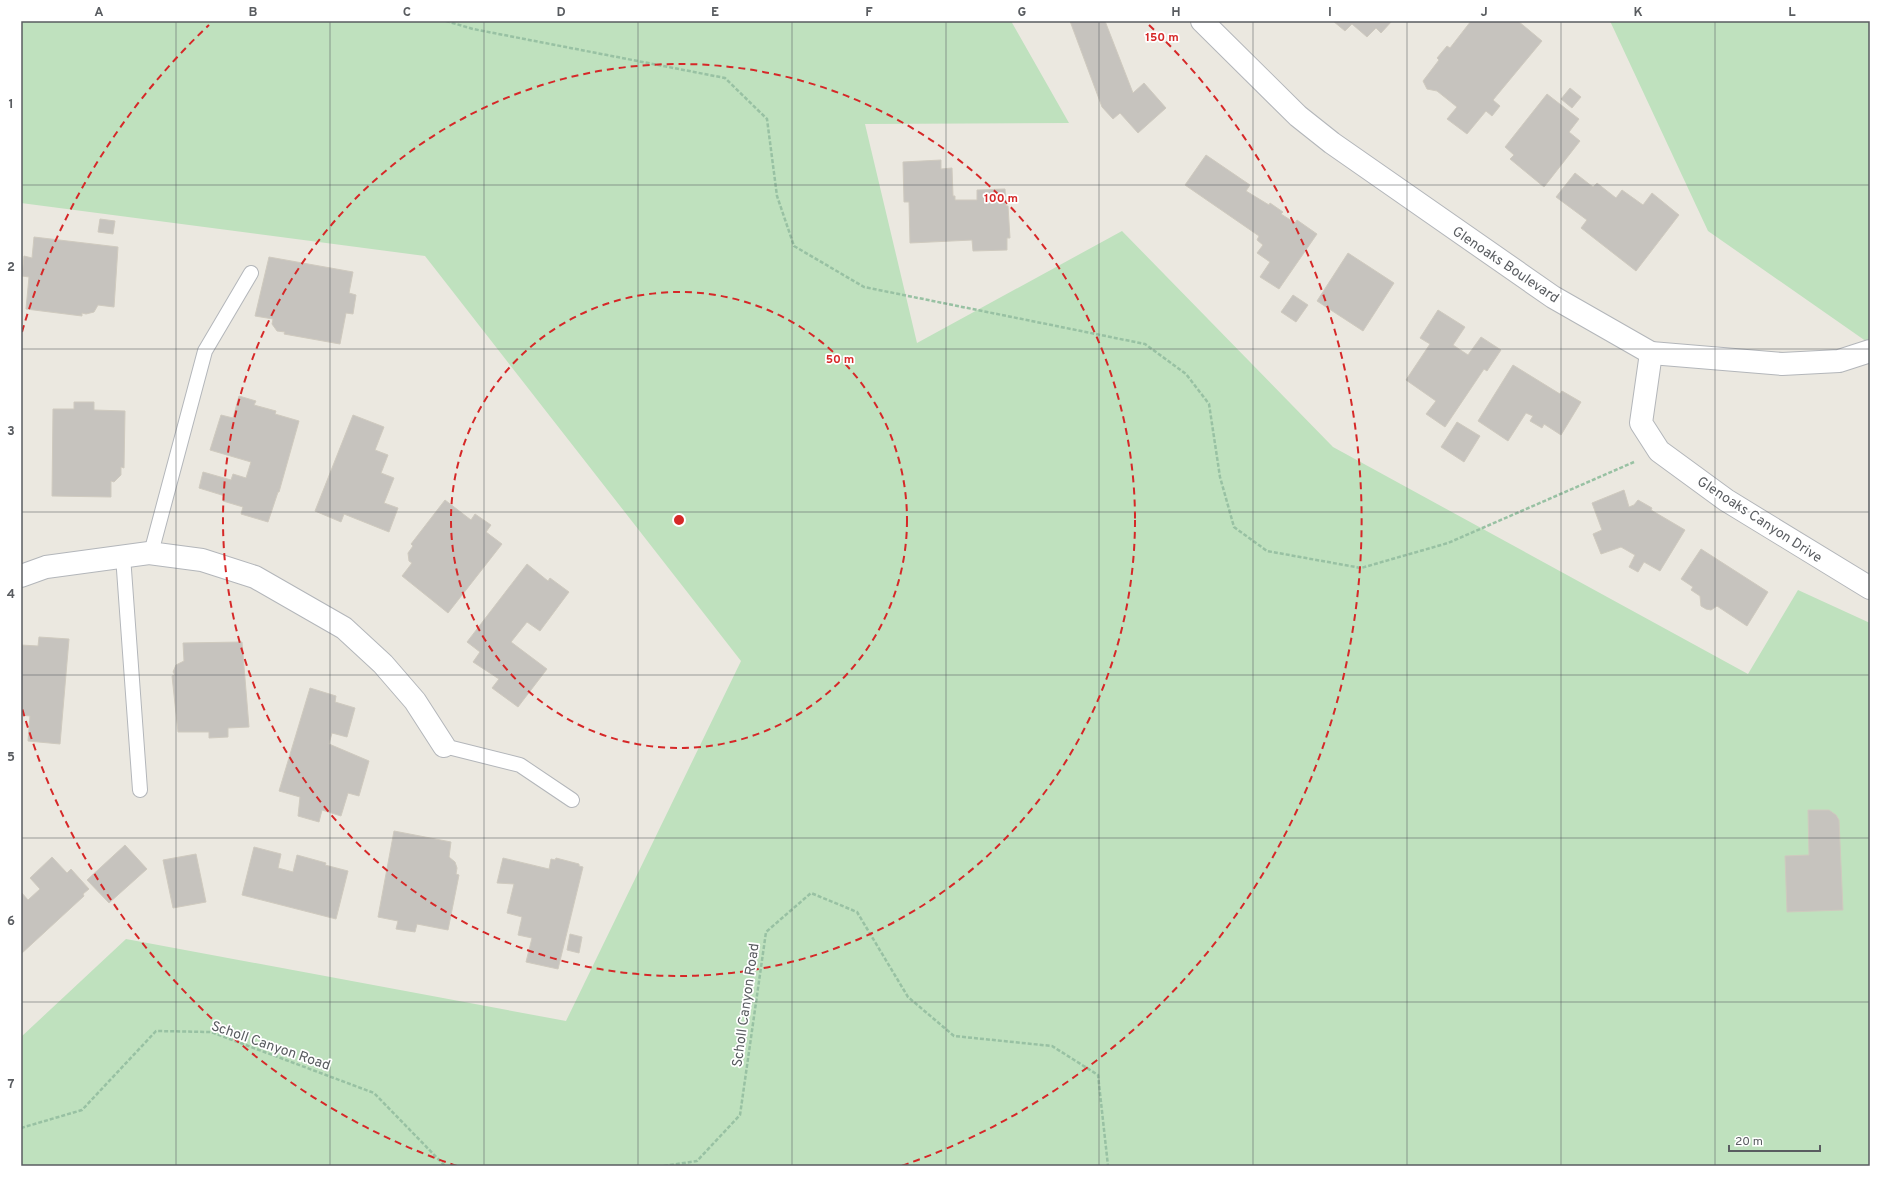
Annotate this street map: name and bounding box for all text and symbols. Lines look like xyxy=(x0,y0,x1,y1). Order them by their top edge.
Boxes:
text: A xyxy=(94,5,104,21)
text: B xyxy=(249,5,258,21)
text: C xyxy=(403,5,411,21)
text: D xyxy=(556,5,566,21)
text: E xyxy=(711,5,719,21)
text: F xyxy=(865,5,873,21)
text: G xyxy=(1018,5,1027,21)
text: H xyxy=(1171,5,1181,21)
text: I xyxy=(1328,5,1332,21)
text: J xyxy=(1480,5,1488,21)
text: K xyxy=(1633,5,1643,21)
text: L xyxy=(1788,5,1796,21)
text: 150 m xyxy=(1145,30,1179,46)
text: 1 xyxy=(8,97,14,113)
text: 100 m xyxy=(984,191,1018,207)
street label: Glenoaks Boulevard xyxy=(1449,223,1562,307)
text: 2 xyxy=(7,260,15,276)
text: 50 m xyxy=(826,352,854,368)
text: 3 xyxy=(7,424,15,440)
street label: Glenoaks Canyon Drive xyxy=(1694,474,1825,567)
centre of rings xyxy=(672,513,686,527)
text: 4 xyxy=(7,587,15,603)
text: 5 xyxy=(7,750,15,766)
text: 6 xyxy=(7,914,15,930)
street label: Scholl Canyon Road xyxy=(729,942,764,1068)
street label: Scholl Canyon Road xyxy=(209,1018,332,1075)
text: 7 xyxy=(8,1077,15,1093)
scale bar xyxy=(1729,1127,1820,1153)
text: 20 m xyxy=(1735,1134,1763,1150)

